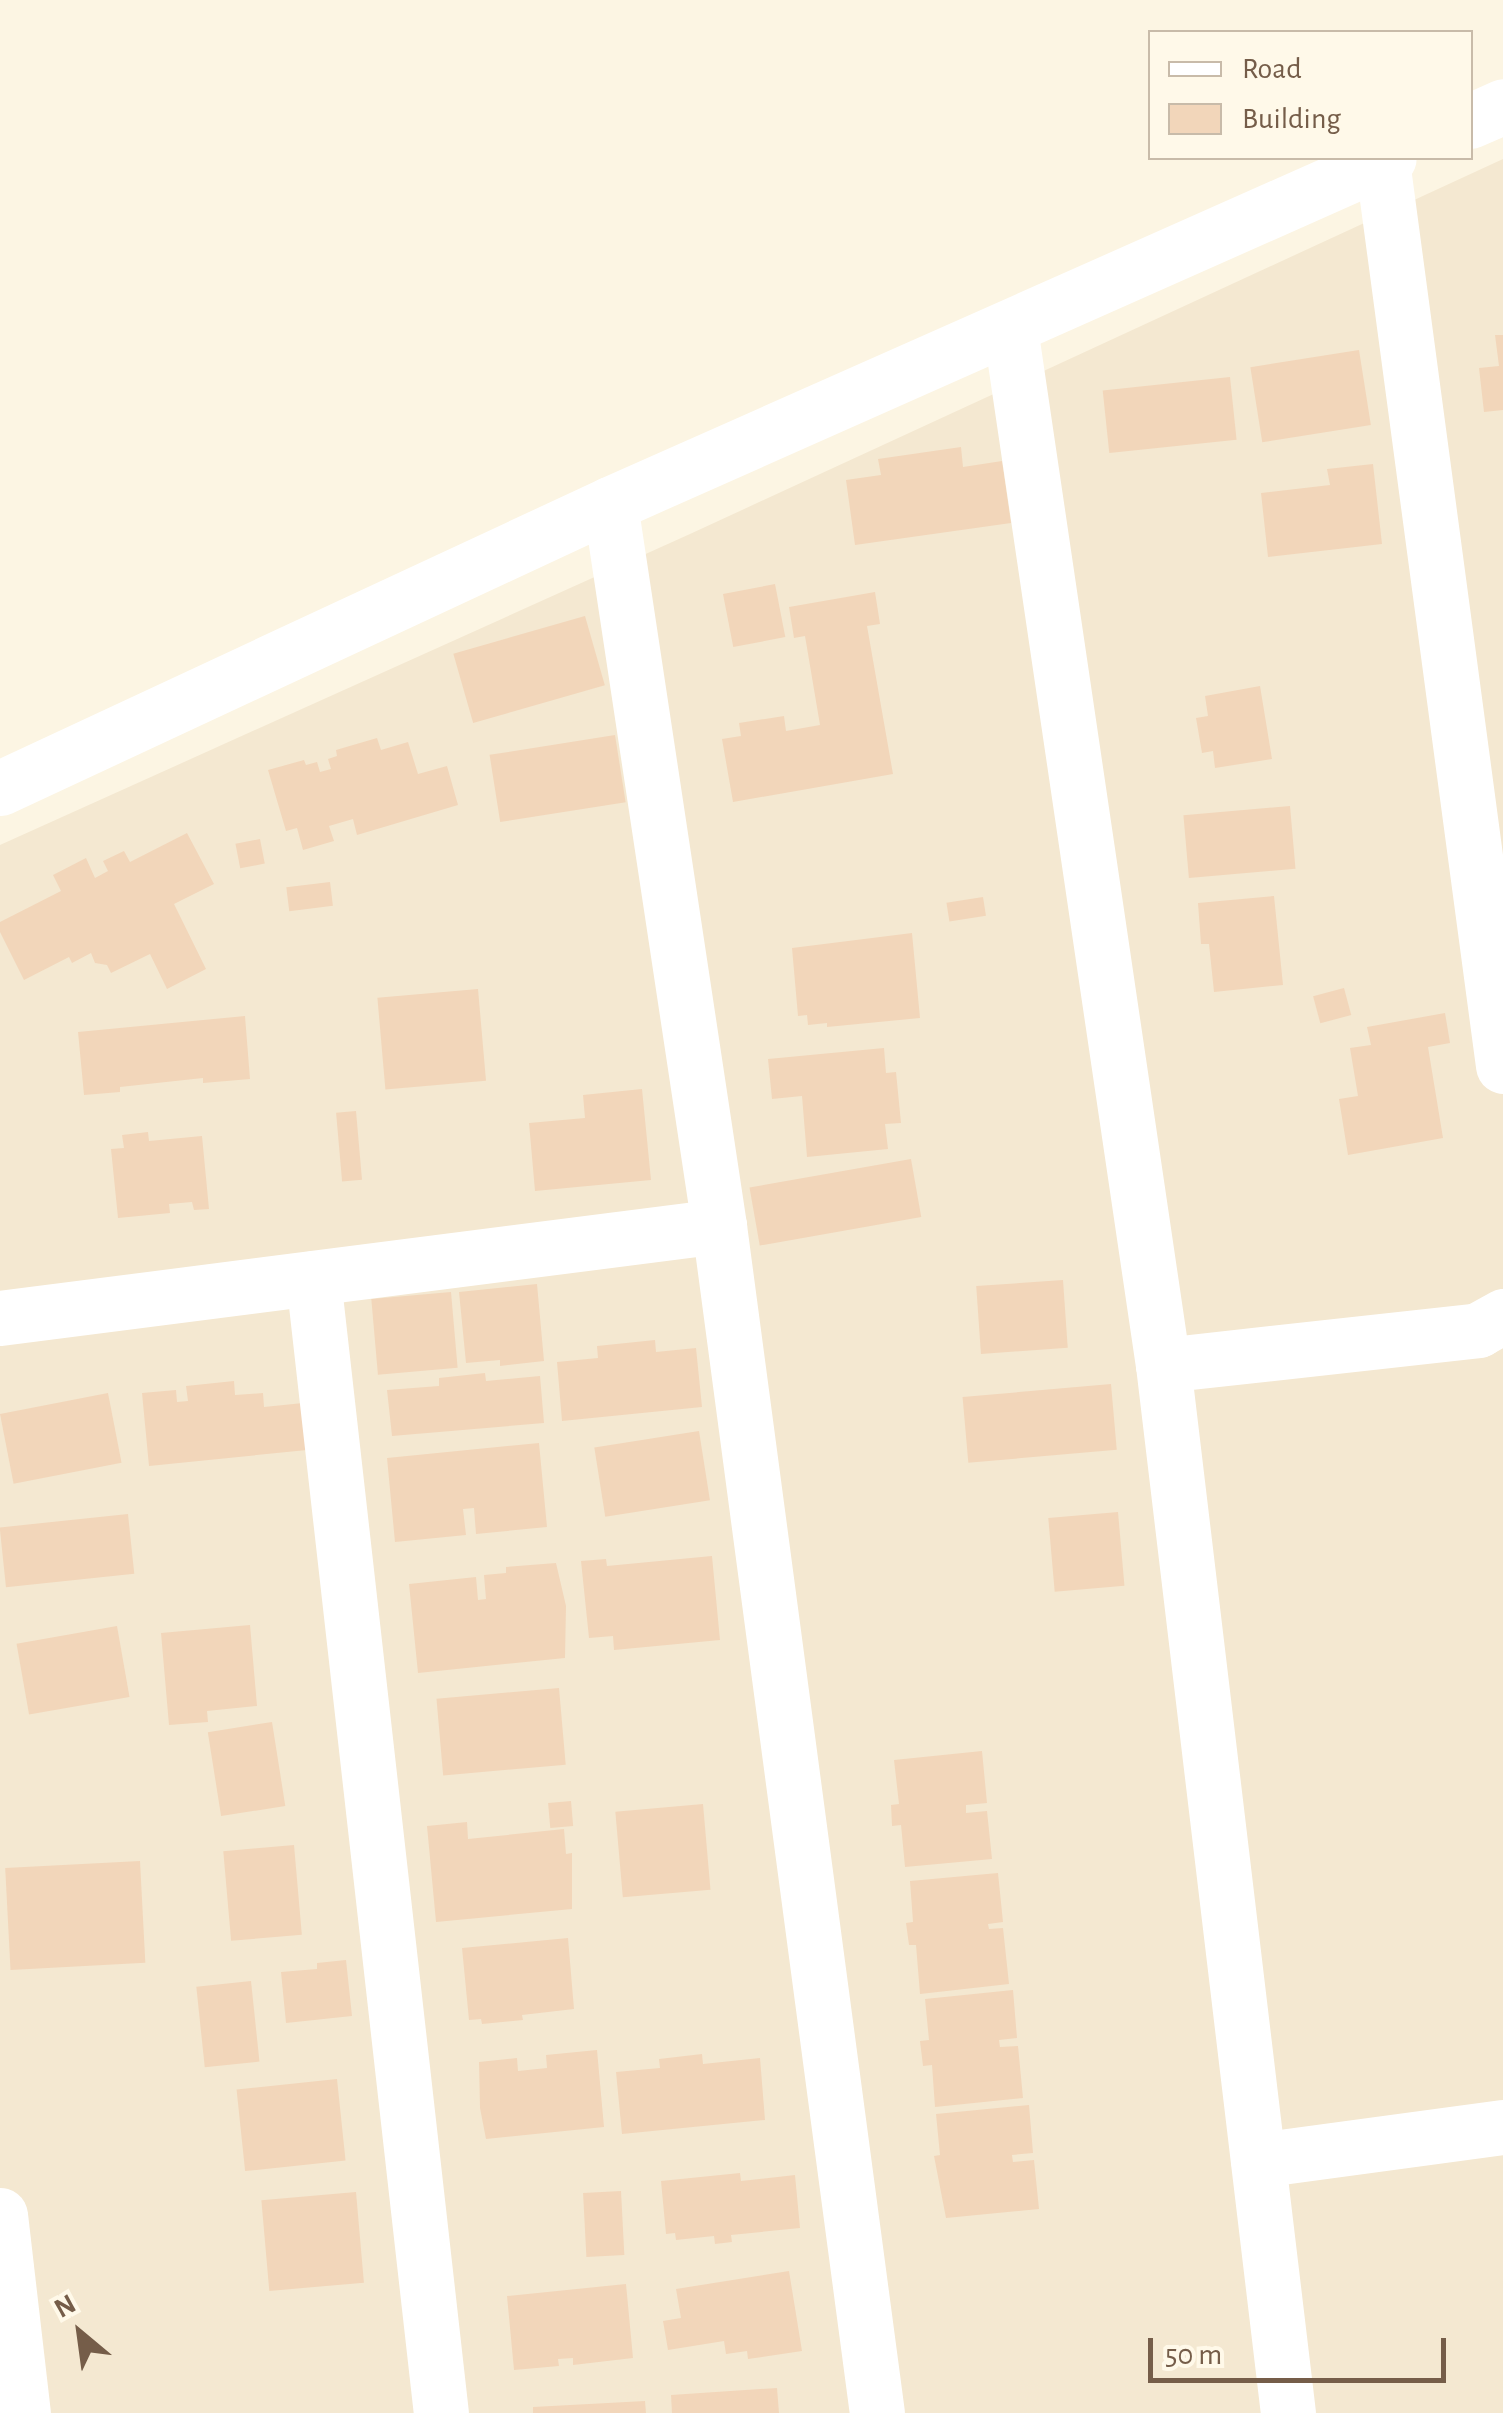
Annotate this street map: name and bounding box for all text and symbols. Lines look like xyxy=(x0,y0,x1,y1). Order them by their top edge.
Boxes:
legend xyxy=(1148,30,1473,160)
text: Road xyxy=(1242,54,1302,84)
text: Building xyxy=(1242,104,1341,134)
north arrow xyxy=(30,2283,130,2383)
text: N xyxy=(50,2290,81,2324)
scale bar xyxy=(1153,2318,1450,2380)
text: 50 m xyxy=(1165,2340,1222,2370)

